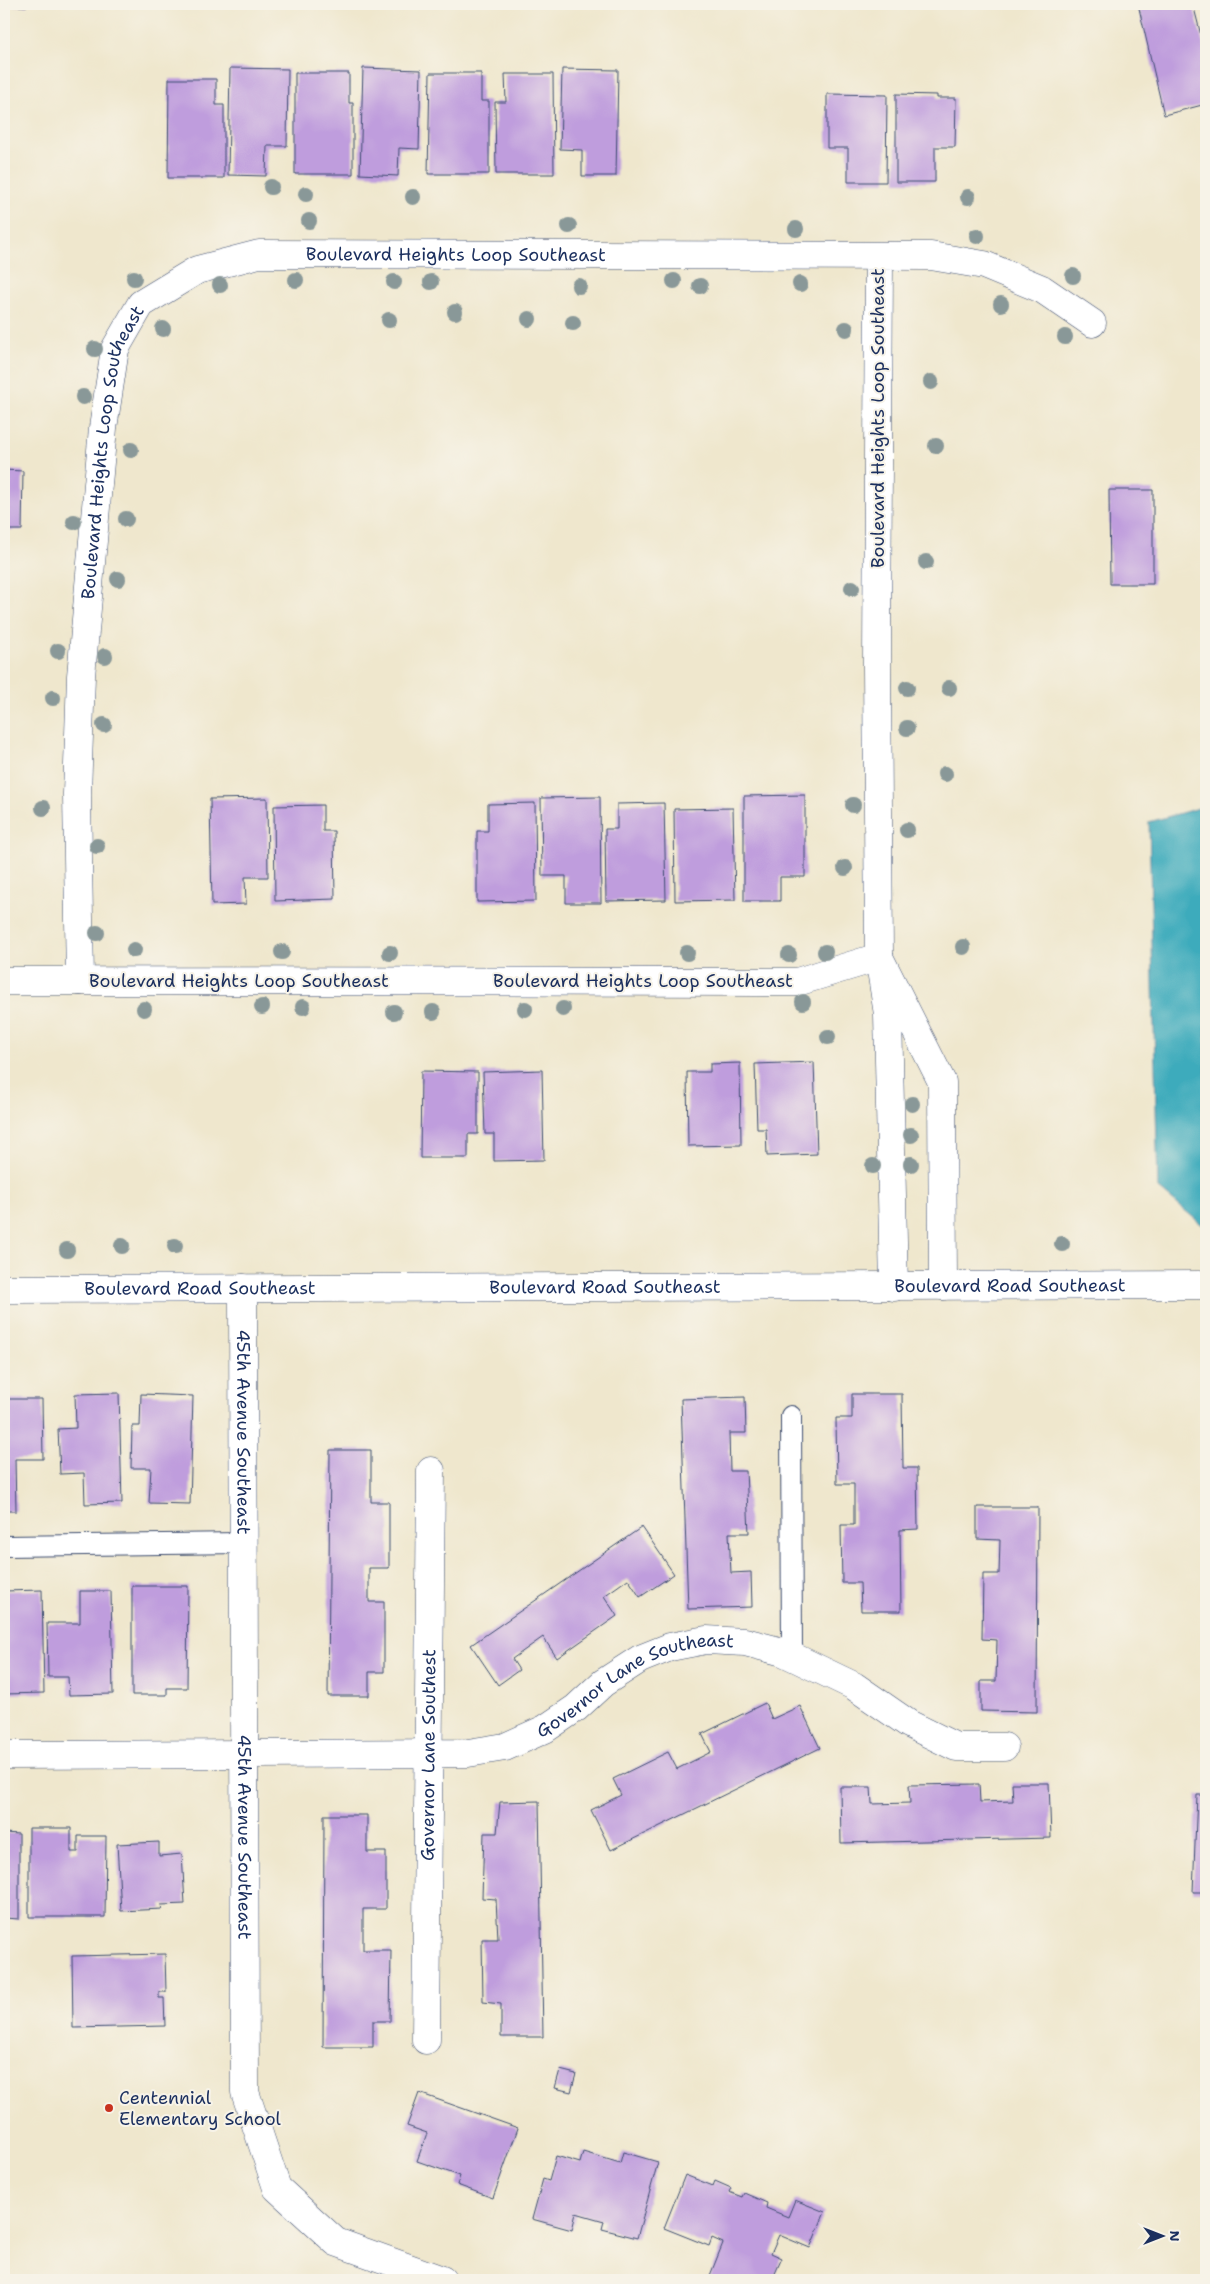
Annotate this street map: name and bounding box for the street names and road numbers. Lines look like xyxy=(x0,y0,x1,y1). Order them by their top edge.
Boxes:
street label: Boulevard Heights Loop Southeast xyxy=(306,242,606,267)
street label: Boulevard Heights Loop Southeast xyxy=(866,268,890,568)
street label: Boulevard Heights Loop Southeast xyxy=(76,301,150,600)
street label: Boulevard Heights Loop Southeast xyxy=(89,969,389,993)
street label: Boulevard Heights Loop Southeast xyxy=(493,969,793,993)
street label: Boulevard Road Southeast xyxy=(894,1273,1126,1298)
street label: Boulevard Road Southeast xyxy=(489,1275,721,1299)
street label: Boulevard Road Southeast xyxy=(84,1276,316,1301)
street label: 45th Avenue Southeast xyxy=(231,1329,256,1535)
street label: Governor Lane Southeast xyxy=(533,1628,735,1743)
street label: Governor Lane Southest xyxy=(416,1649,441,1861)
street label: 45th Avenue Southeast xyxy=(232,1734,257,1940)

